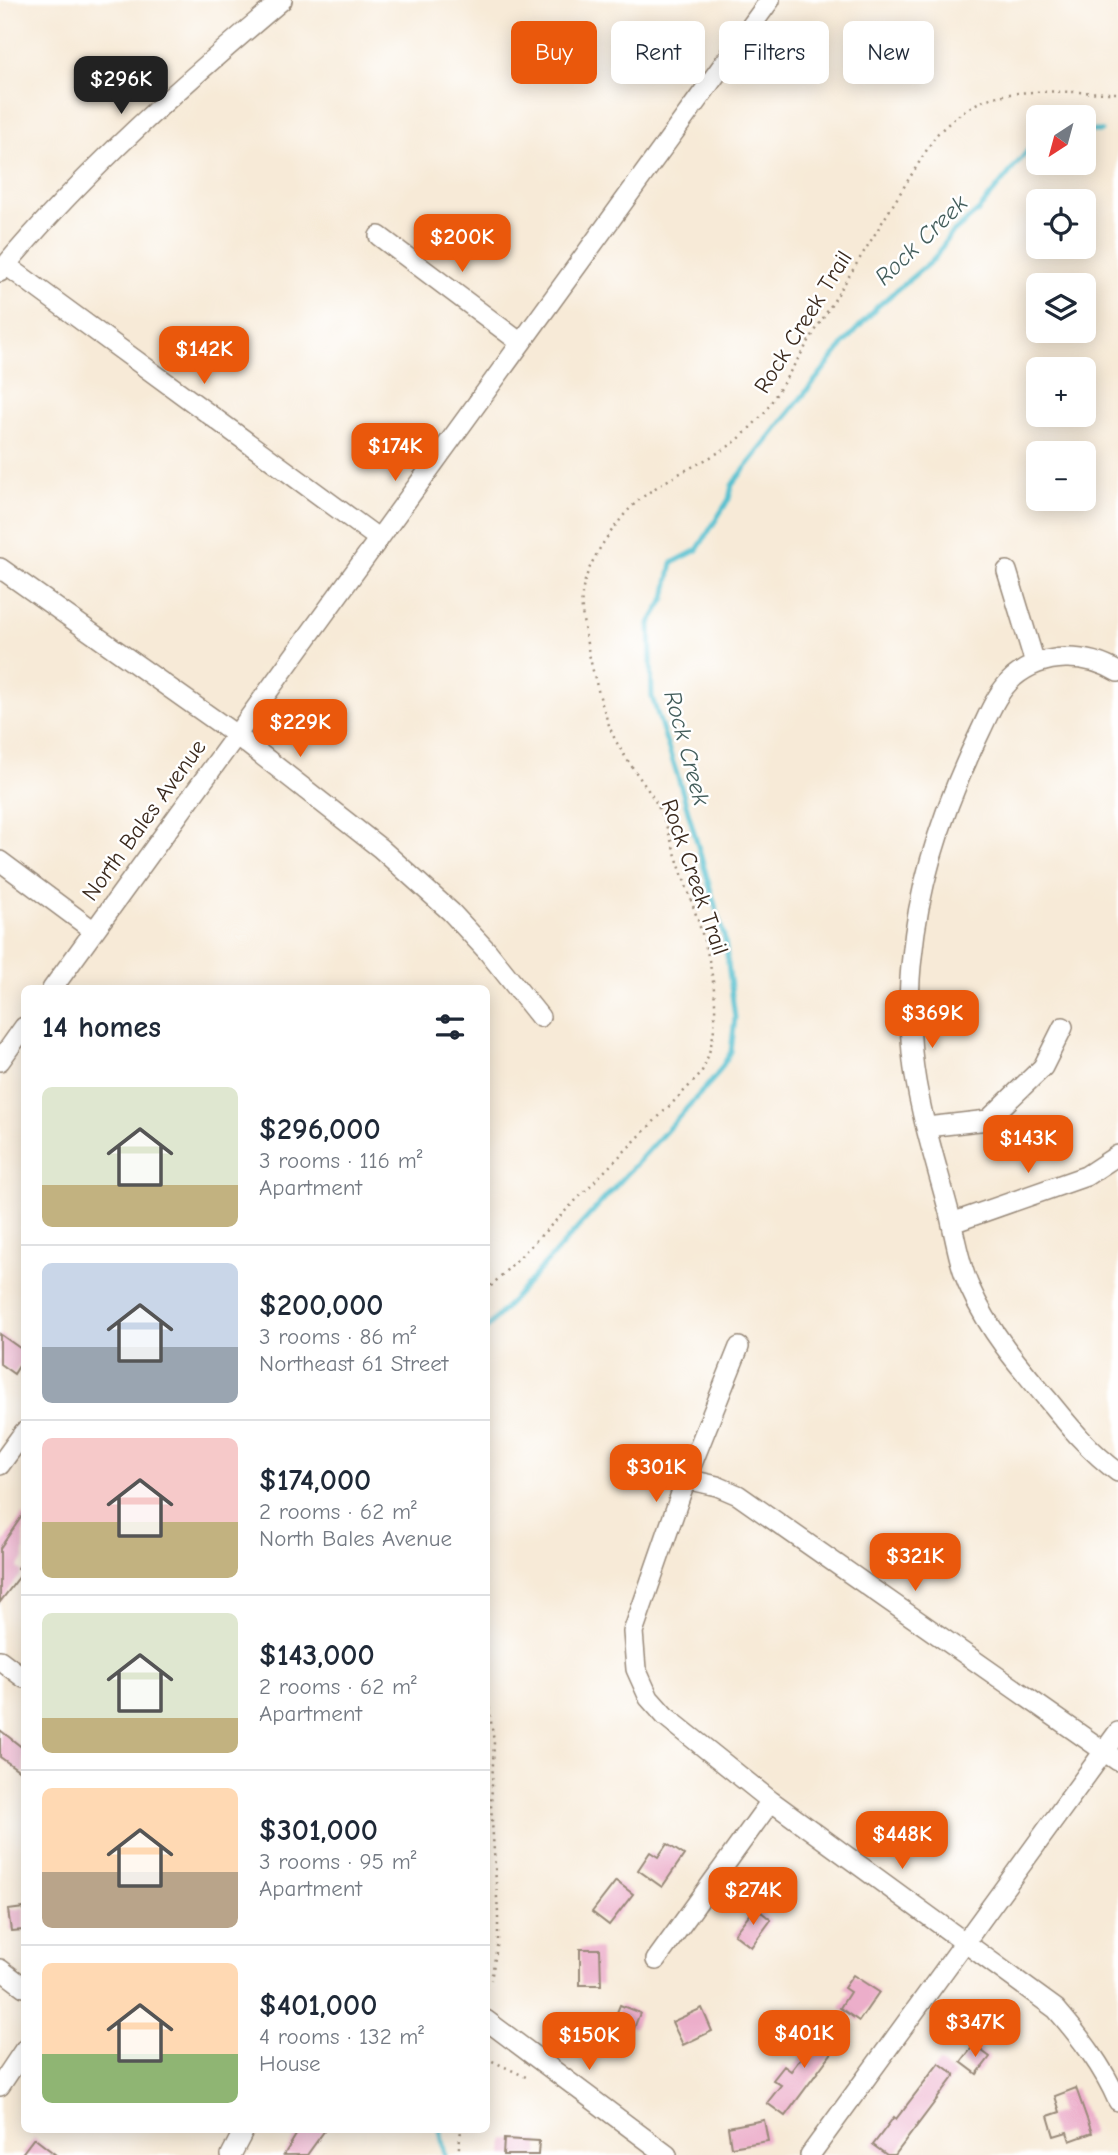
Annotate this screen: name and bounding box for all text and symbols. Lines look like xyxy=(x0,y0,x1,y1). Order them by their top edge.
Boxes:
chip: Buy xyxy=(511,21,597,84)
chip: Rent xyxy=(611,21,705,84)
chip: Filters xyxy=(719,21,829,84)
chip: New xyxy=(843,21,934,84)
pin: $296K xyxy=(72,57,170,116)
text: $296K xyxy=(90,65,152,92)
north arrow xyxy=(1026,105,1096,175)
map controls xyxy=(1026,105,1096,511)
water label: Rock Creek xyxy=(869,189,973,291)
button: locate xyxy=(1026,189,1096,259)
pin: $200K xyxy=(413,215,511,274)
text: $200K xyxy=(430,223,494,250)
street label: Rock Creek Trail xyxy=(748,246,858,398)
button: layers xyxy=(1026,273,1096,343)
pin: $142K xyxy=(155,326,253,386)
text: $142K xyxy=(175,335,233,362)
button: + xyxy=(1026,357,1096,427)
pin: $174K xyxy=(346,424,444,483)
text: $174K xyxy=(367,432,423,459)
button: − xyxy=(1026,441,1096,511)
water label: Rock Creek xyxy=(658,688,716,809)
pin: $229K xyxy=(251,700,349,759)
text: $229K xyxy=(269,708,331,735)
street label: North Bales Avenue xyxy=(76,734,212,906)
street label: Rock Creek Trail xyxy=(656,796,734,958)
pin: $369K xyxy=(883,990,981,1050)
text: $369K xyxy=(901,999,963,1026)
icon: filters xyxy=(431,1008,469,1046)
text: 14 homes xyxy=(42,1010,161,1045)
text: $296,000 xyxy=(259,1112,381,1147)
icon: home xyxy=(98,1115,182,1199)
pin: $143K xyxy=(979,1116,1077,1175)
text: $143K xyxy=(999,1124,1057,1151)
text: 3 rooms · 116 m² xyxy=(259,1147,423,1174)
text: Apartment xyxy=(259,1174,362,1201)
text: $200,000 xyxy=(259,1288,384,1323)
icon: home xyxy=(98,1291,182,1375)
text: 3 rooms · 86 m² xyxy=(259,1323,416,1350)
text: Northeast 61 Street xyxy=(259,1350,448,1377)
pin: $301K xyxy=(607,1444,705,1504)
text: $301K xyxy=(626,1453,686,1480)
text: $174,000 xyxy=(259,1463,371,1498)
icon: home xyxy=(98,1466,182,1550)
text: 2 rooms · 62 m² xyxy=(259,1498,417,1525)
text: North Bales Avenue xyxy=(259,1525,452,1552)
pin: $321K xyxy=(866,1534,964,1593)
text: $321K xyxy=(886,1542,944,1569)
text: $143,000 xyxy=(259,1638,375,1673)
icon: home xyxy=(98,1641,182,1725)
text: 2 rooms · 62 m² xyxy=(259,1673,417,1700)
text: Apartment xyxy=(259,1700,362,1727)
pin: $448K xyxy=(853,1812,951,1871)
text: $301,000 xyxy=(259,1813,378,1848)
icon: home xyxy=(98,1816,182,1900)
text: $448K xyxy=(872,1820,932,1847)
text: 3 rooms · 95 m² xyxy=(259,1848,417,1875)
pin: $274K xyxy=(704,1868,802,1927)
text: Apartment xyxy=(259,1875,362,1902)
text: $274K xyxy=(724,1876,782,1903)
text: $401,000 xyxy=(259,1988,377,2023)
icon: home xyxy=(98,1991,182,2075)
pin: $347K xyxy=(926,2000,1024,2059)
text: $347K xyxy=(945,2008,1005,2035)
pin: $401K xyxy=(755,2010,853,2070)
pin: $150K xyxy=(540,2012,638,2072)
text: $401K xyxy=(774,2019,834,2046)
text: $150K xyxy=(558,2021,620,2048)
text: 4 rooms · 132 m² xyxy=(259,2023,424,2050)
text: House xyxy=(259,2050,321,2077)

